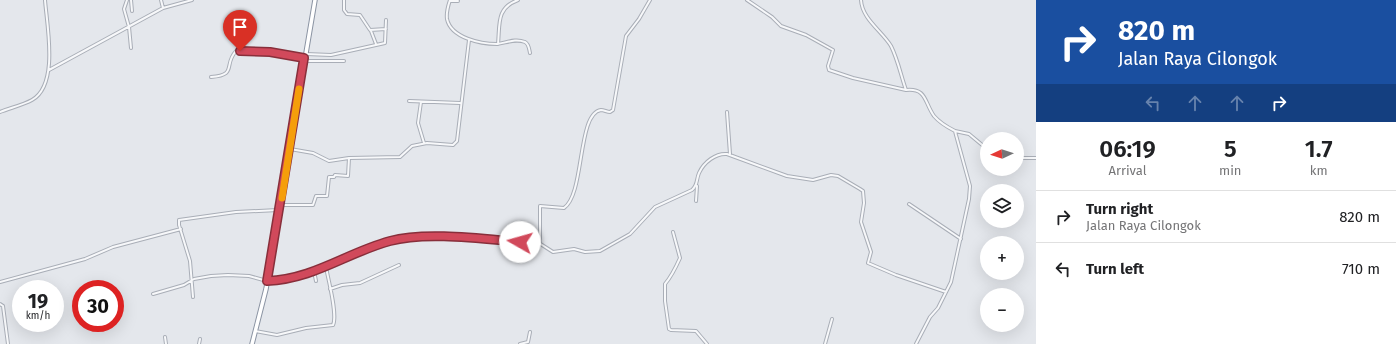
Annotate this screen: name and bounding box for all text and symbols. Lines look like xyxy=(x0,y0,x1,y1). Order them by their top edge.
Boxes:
pin xyxy=(223,10,257,51)
text: 820 m xyxy=(1118,14,1195,47)
icon: arrive xyxy=(229,16,251,38)
icon: right xyxy=(1052,16,1104,68)
text: Jalan Raya Cilongok xyxy=(1118,48,1277,70)
icon: left xyxy=(1142,92,1164,114)
icon: ahead xyxy=(1184,92,1206,114)
icon: ahead xyxy=(1226,92,1248,114)
icon: right xyxy=(1268,92,1290,114)
north arrow xyxy=(980,132,1024,176)
map controls xyxy=(980,132,1024,332)
text: 06:19 xyxy=(1099,135,1156,163)
text: 5 xyxy=(1224,135,1237,163)
text: 1.7 xyxy=(1305,135,1333,163)
text: Arrival xyxy=(1108,163,1147,178)
text: min xyxy=(1219,163,1241,178)
text: km xyxy=(1310,163,1328,178)
button: layers xyxy=(980,184,1024,228)
text: Turn right xyxy=(1086,200,1153,218)
icon: right xyxy=(1052,206,1074,228)
text: 820 m xyxy=(1339,208,1380,226)
text: Jalan Raya Cilongok xyxy=(1086,218,1201,233)
position arrow xyxy=(499,221,541,263)
button: + xyxy=(980,236,1024,280)
icon: left xyxy=(1052,258,1074,280)
text: Turn left xyxy=(1086,260,1144,278)
text: 710 m xyxy=(1342,260,1380,278)
speed limit sign: 30 xyxy=(72,280,124,332)
button: − xyxy=(980,288,1024,332)
text: 19 xyxy=(28,289,48,313)
text: km/h xyxy=(26,310,50,322)

